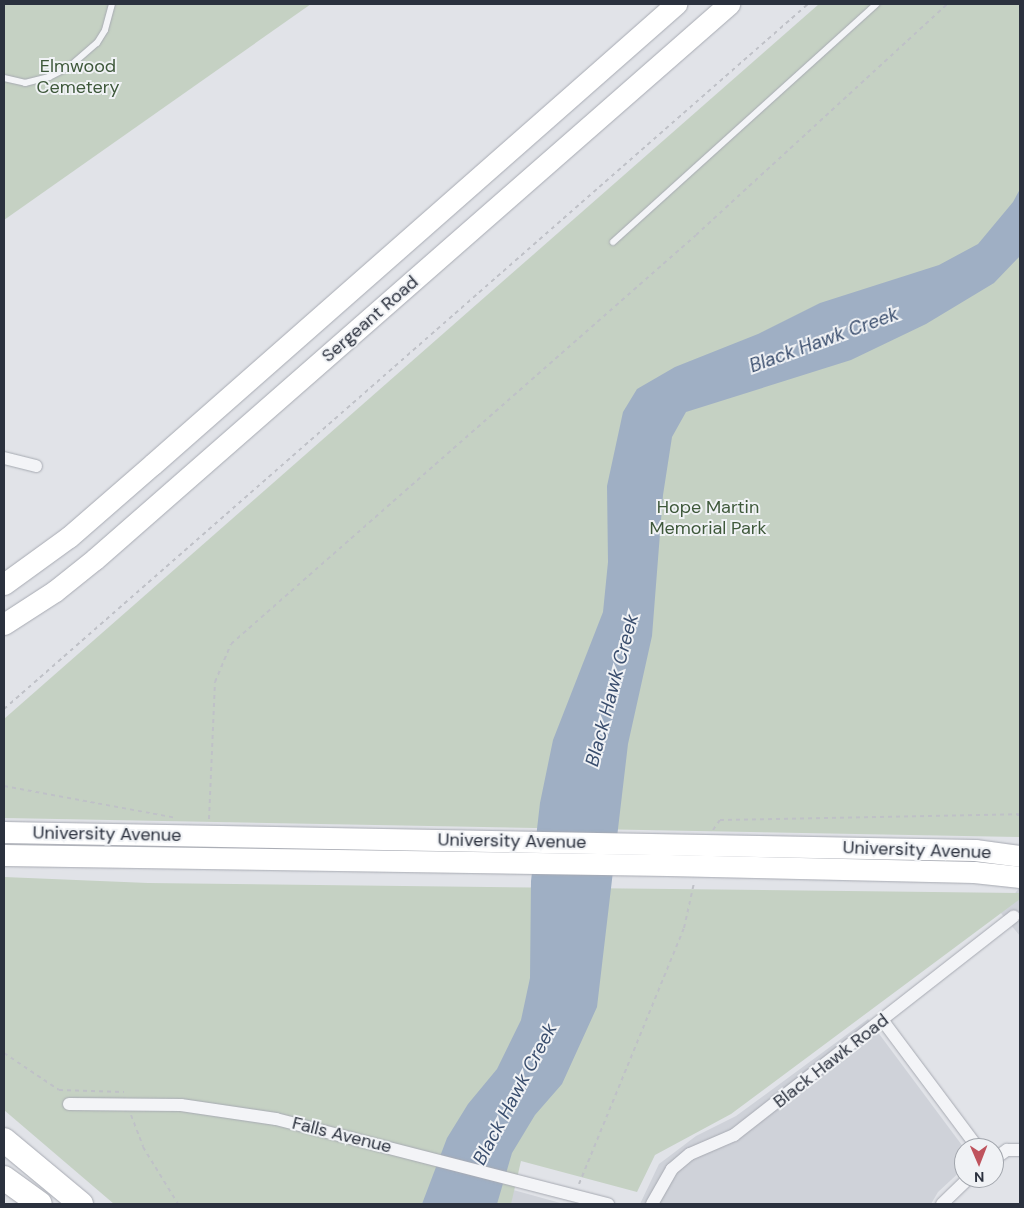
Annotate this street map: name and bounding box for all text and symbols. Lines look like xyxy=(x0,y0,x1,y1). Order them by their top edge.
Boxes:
park label: Elmwood Cemetery xyxy=(37,56,119,98)
street label: Sergeant Road xyxy=(317,271,423,367)
water label: Black Hawk Creek xyxy=(746,302,902,378)
park label: Hope Martin Memorial Park xyxy=(649,497,767,540)
water label: Black Hawk Creek xyxy=(581,611,643,769)
street label: University Avenue xyxy=(32,822,182,846)
street label: University Avenue xyxy=(437,829,587,853)
street label: University Avenue xyxy=(842,837,992,863)
street label: Black Hawk Road xyxy=(769,1009,893,1113)
water label: Black Hawk Creek xyxy=(468,1019,562,1169)
street label: Falls Avenue xyxy=(290,1112,394,1158)
north arrow xyxy=(954,1138,1004,1188)
text: N xyxy=(974,1168,985,1186)

